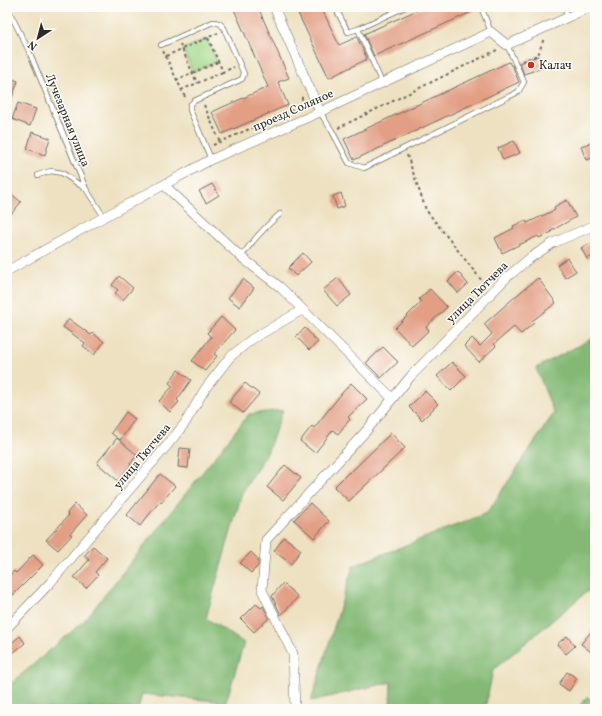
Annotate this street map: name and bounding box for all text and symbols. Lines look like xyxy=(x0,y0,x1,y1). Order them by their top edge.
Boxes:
north arrow xyxy=(18,18,58,58)
text: N xyxy=(25,36,41,53)
place label: Калач xyxy=(539,58,572,74)
marker: Калач xyxy=(526,60,536,70)
street label: Лучезарная улица xyxy=(41,71,93,169)
street label: проезд Соляное xyxy=(251,86,337,136)
street label: улица Тютчева xyxy=(443,258,512,327)
street label: улица Тютчева xyxy=(110,420,175,493)

